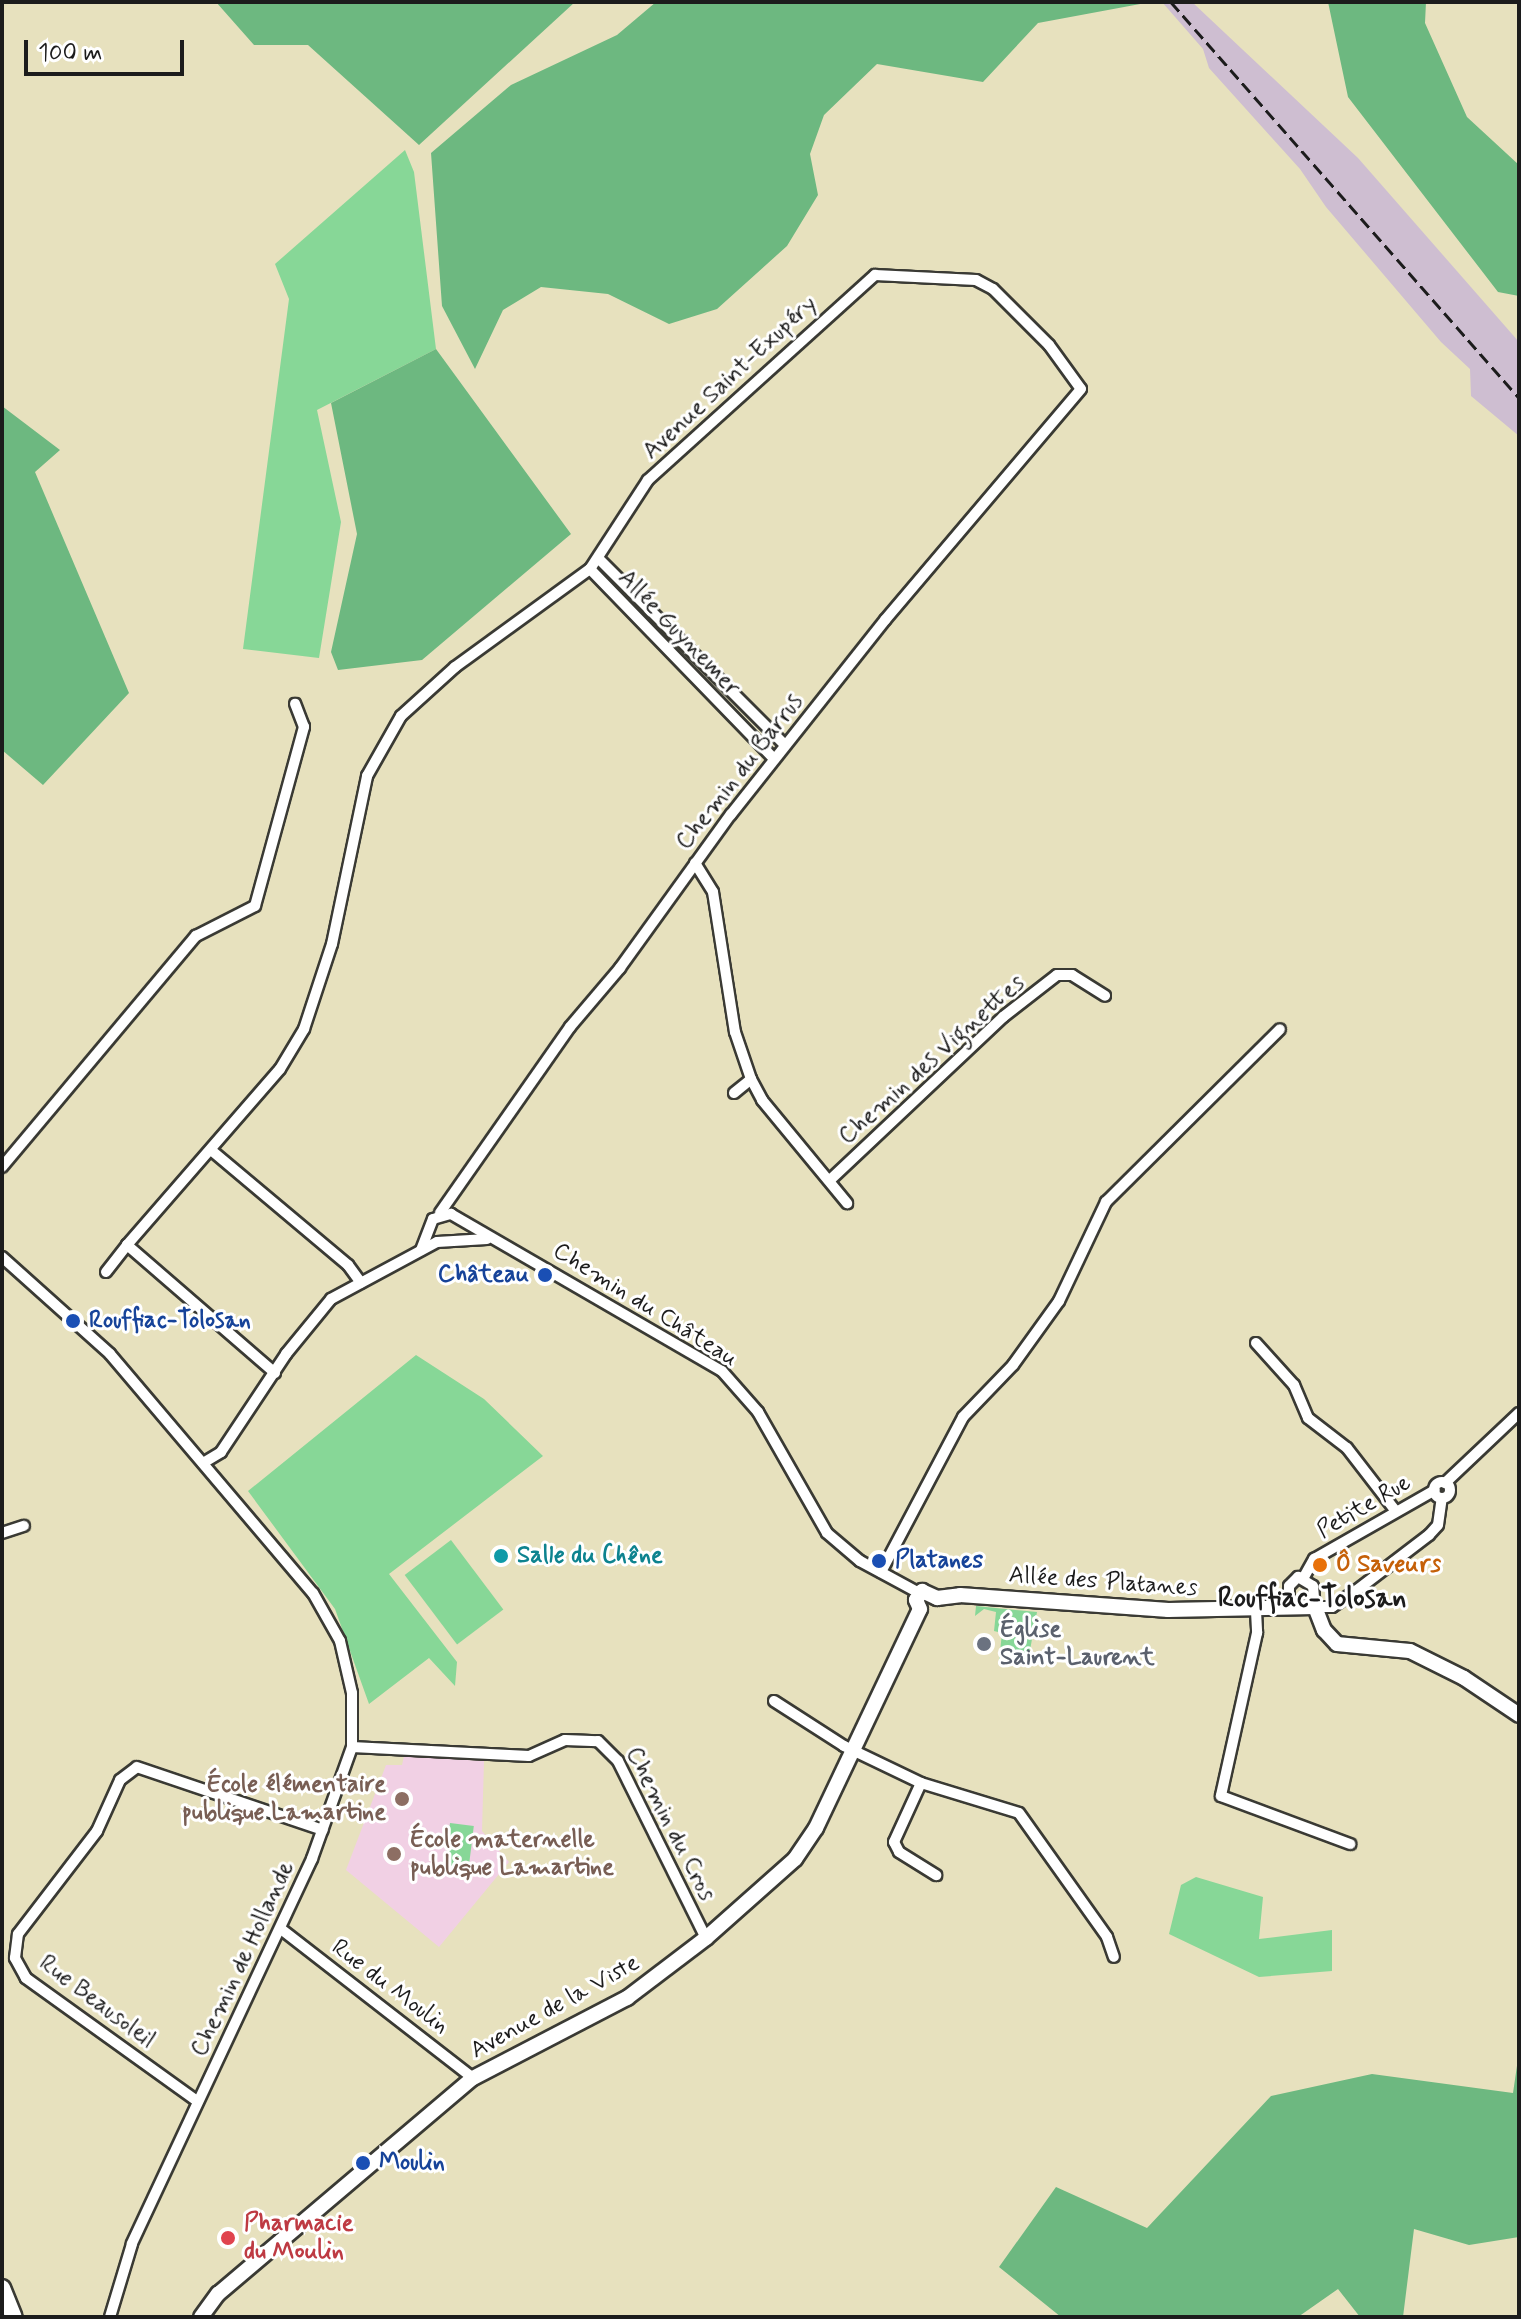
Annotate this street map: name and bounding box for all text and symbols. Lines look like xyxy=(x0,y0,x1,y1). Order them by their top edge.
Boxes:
scale bar xyxy=(28,24,188,74)
text: 100 m xyxy=(38,38,102,69)
street label: Avenue Saint-Exupéry xyxy=(637,290,823,466)
street label: Allée Guynemer xyxy=(611,564,747,702)
street label: Chemin du Barrus xyxy=(671,689,809,855)
street label: Chemin des Vignettes xyxy=(833,969,1031,1151)
street label: Chemin du Château xyxy=(548,1237,742,1373)
place label: Château xyxy=(438,1261,529,1289)
marker: Château xyxy=(536,1266,554,1284)
place label: Rouffiac-Tolosan xyxy=(89,1307,251,1335)
marker: Rouffiac-Tolosan xyxy=(64,1312,82,1330)
street label: Petite Rue xyxy=(1311,1468,1417,1546)
place label: Salle du Chêne xyxy=(517,1542,665,1570)
marker: Salle du Chêne xyxy=(492,1547,510,1565)
place label: Platanes xyxy=(895,1547,983,1575)
place label: Ô Saveurs xyxy=(1336,1551,1441,1579)
marker: Platanes xyxy=(870,1552,888,1570)
marker: Ô Saveurs xyxy=(1311,1556,1329,1574)
street label: Allée des Platanes xyxy=(1010,1561,1196,1603)
district label: Rouffiac-Tolosan xyxy=(1218,1582,1406,1616)
place label: Église Saint-Laurent xyxy=(1000,1616,1155,1672)
marker: Église Saint-Laurent xyxy=(975,1635,993,1653)
street label: Chemin du Cros xyxy=(619,1743,721,1905)
place label: École élémentaire publique Lamartine xyxy=(185,1771,386,1827)
marker: École élémentaire publique Lamartine xyxy=(393,1790,411,1808)
place label: École maternelle publique Lamartine xyxy=(410,1826,611,1882)
marker: École maternelle publique Lamartine xyxy=(385,1845,403,1863)
street label: Chemin de Hollande xyxy=(187,1860,299,2058)
street label: Rue du Moulin xyxy=(327,1935,453,2039)
street label: Rue Beausoleil xyxy=(31,1947,163,2057)
street label: Avenue de la Viste xyxy=(467,1950,643,2064)
place label: Moulin xyxy=(379,2149,445,2177)
marker: Moulin xyxy=(354,2154,372,2172)
place label: Pharmacie du Moulin xyxy=(244,2210,354,2266)
marker: Pharmacie du Moulin xyxy=(219,2229,237,2247)

